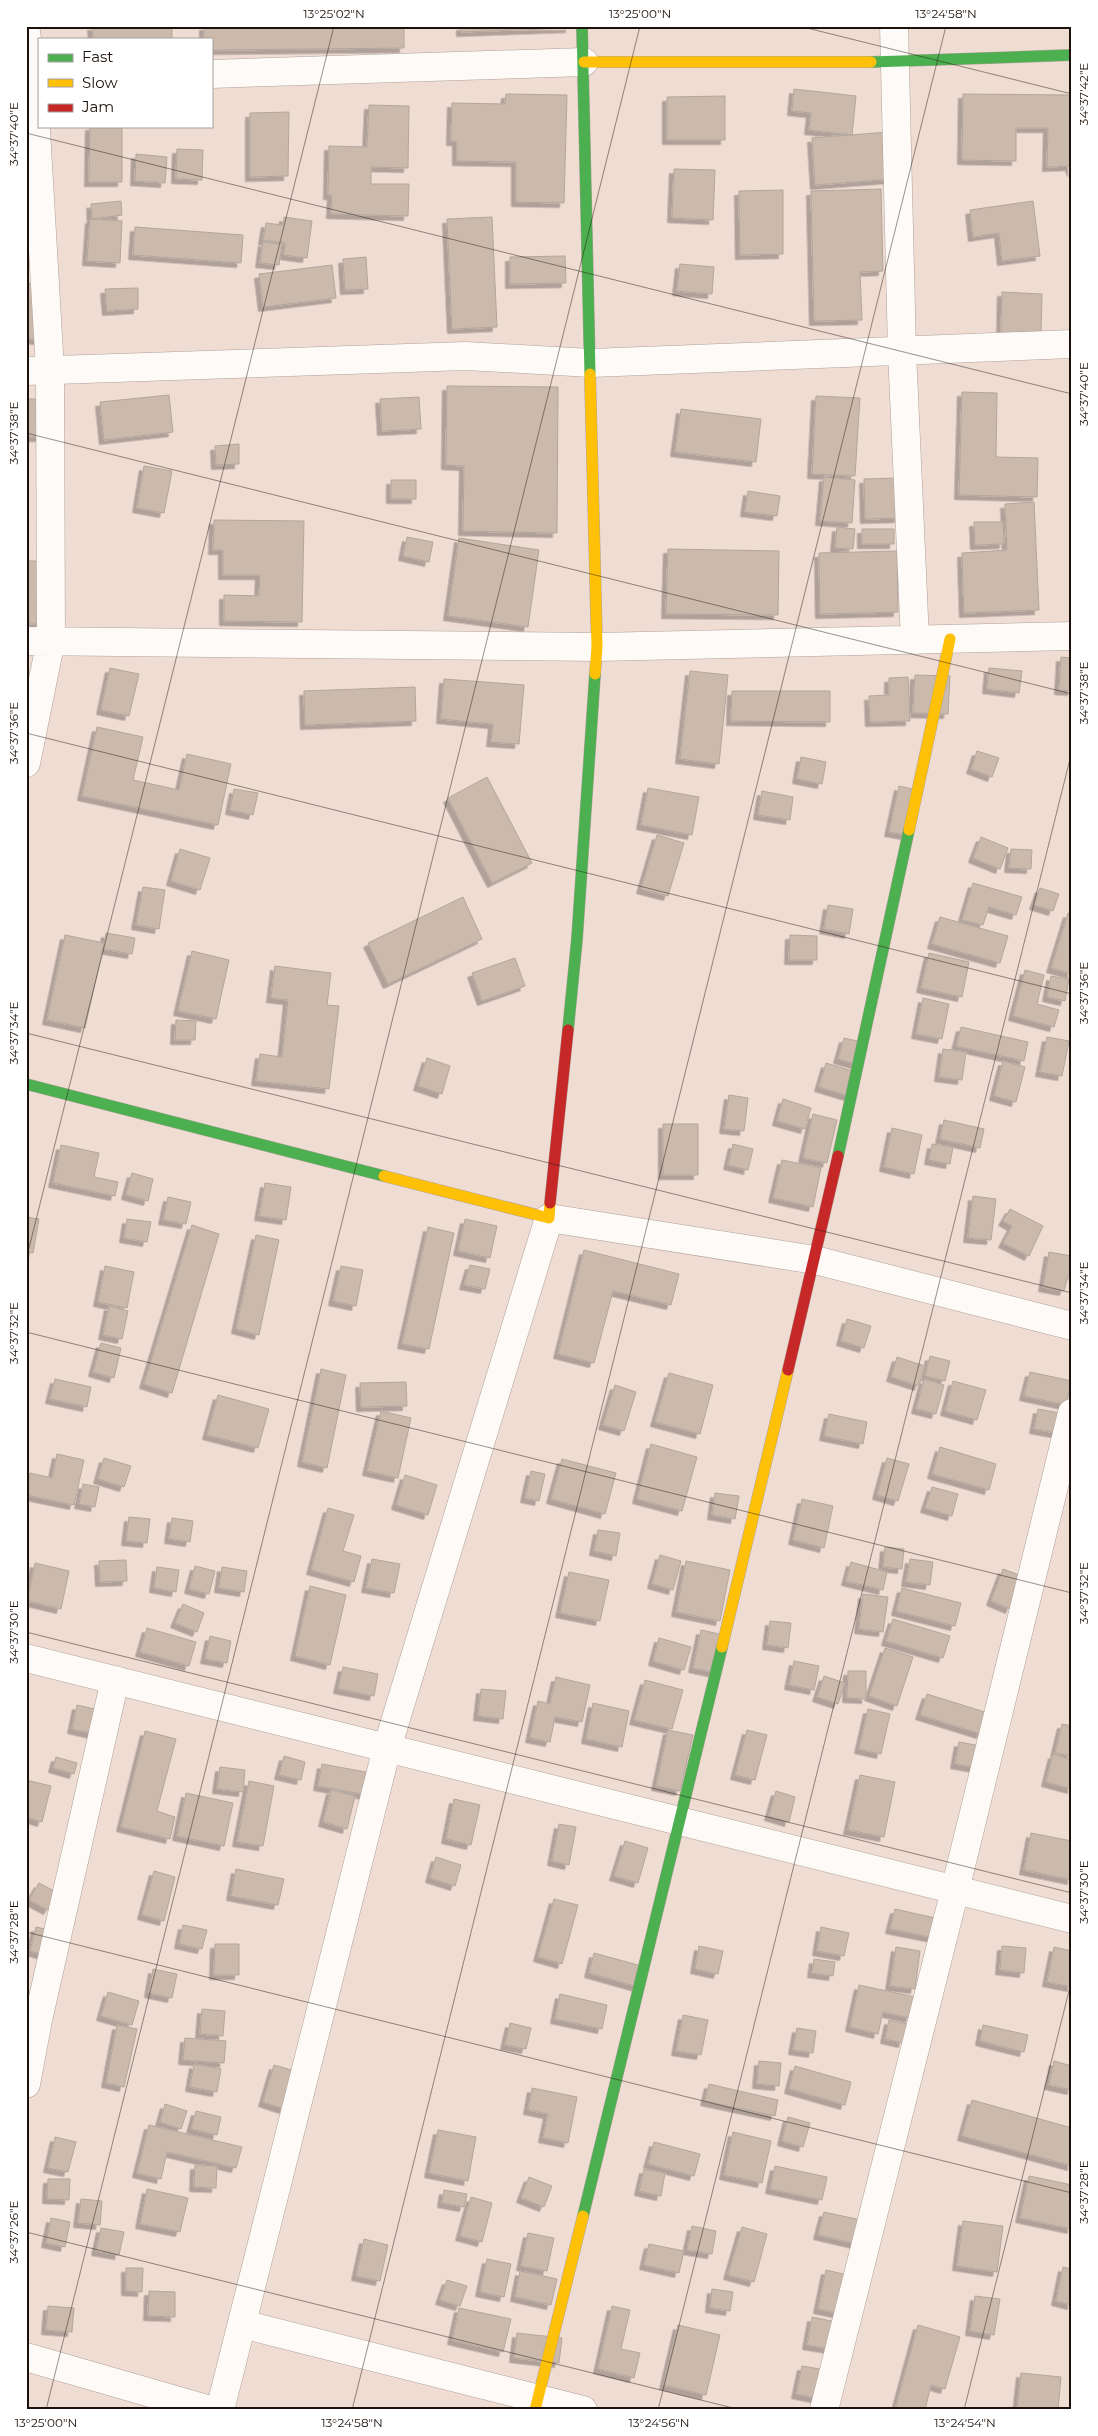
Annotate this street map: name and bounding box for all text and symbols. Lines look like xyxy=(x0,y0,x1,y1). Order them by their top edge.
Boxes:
text: 13°25'02"N xyxy=(303,6,365,21)
text: 13°25'00"N xyxy=(609,6,671,21)
text: 13°24'58"N xyxy=(915,6,977,21)
legend xyxy=(38,38,212,128)
text: Fast xyxy=(82,47,113,66)
text: 34°37'42"E xyxy=(1076,63,1091,125)
text: Slow xyxy=(82,73,118,92)
text: Jam xyxy=(81,97,114,116)
text: 34°37'40"E xyxy=(6,102,21,166)
text: 34°37'40"E xyxy=(1076,362,1091,426)
text: 34°37'38"E xyxy=(6,401,21,465)
text: 34°37'38"E xyxy=(1076,661,1091,725)
text: 34°37'36"E xyxy=(6,702,21,764)
text: 34°37'36"E xyxy=(1076,962,1091,1024)
text: 34°37'34"E xyxy=(6,1001,21,1065)
text: 34°37'34"E xyxy=(1076,1261,1091,1325)
text: 34°37'32"E xyxy=(6,1302,21,1364)
text: 34°37'32"E xyxy=(1076,1562,1091,1624)
text: 34°37'30"E xyxy=(6,1600,21,1664)
text: 34°37'30"E xyxy=(1076,1860,1091,1924)
text: 34°37'28"E xyxy=(6,1900,21,1964)
text: 34°37'28"E xyxy=(1076,2160,1091,2224)
text: 34°37'26"E xyxy=(6,2201,21,2263)
text: 13°25'00"N xyxy=(15,2415,77,2430)
text: 13°24'58"N xyxy=(321,2415,383,2430)
text: 13°24'56"N xyxy=(628,2415,690,2430)
text: 13°24'54"N xyxy=(934,2415,996,2430)

